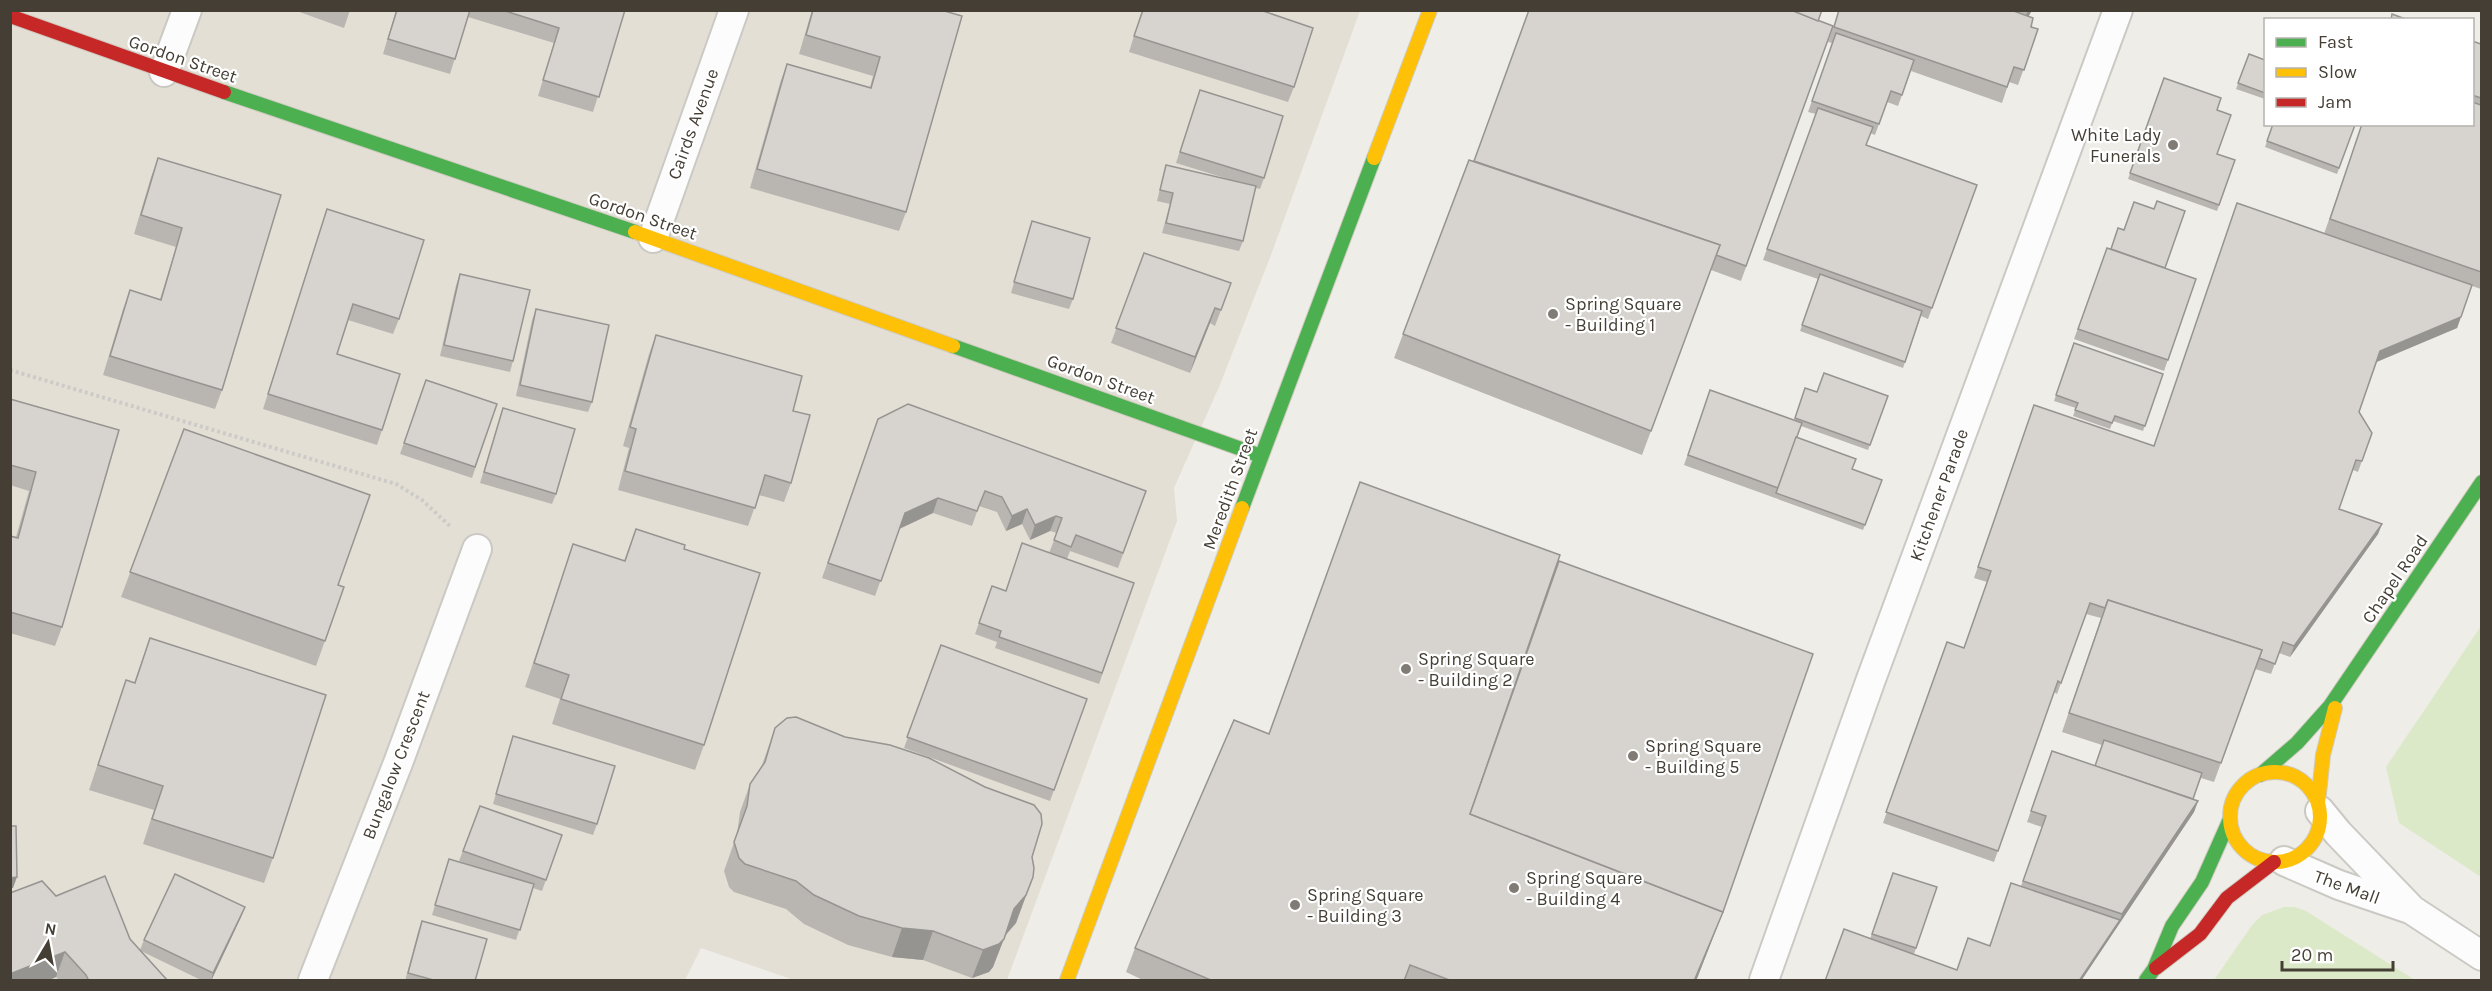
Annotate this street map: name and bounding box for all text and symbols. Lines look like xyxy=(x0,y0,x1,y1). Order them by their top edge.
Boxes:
legend xyxy=(2264,18,2474,126)
street label: Gordon Street xyxy=(126,30,240,88)
text: Fast xyxy=(2318,31,2353,53)
text: Slow xyxy=(2318,61,2357,83)
street label: Cairds Avenue xyxy=(663,66,723,182)
text: Jam xyxy=(2318,91,2352,113)
place label: White Lady Funerals xyxy=(2071,124,2162,167)
marker: White Lady Funerals xyxy=(2166,138,2180,152)
street label: Gordon Street xyxy=(586,187,700,245)
place label: Spring Square - Building 1 xyxy=(1565,293,1682,336)
marker: Spring Square - Building 1 xyxy=(1546,307,1560,321)
street label: Gordon Street xyxy=(1044,349,1158,409)
street label: Meredith Street xyxy=(1198,425,1262,553)
street label: Kitchener Parade xyxy=(1905,426,1973,564)
street label: Chapel Road xyxy=(2357,530,2433,628)
place label: Spring Square - Building 2 xyxy=(1418,648,1535,691)
marker: Spring Square - Building 2 xyxy=(1399,662,1413,676)
street label: Bungalow Crescent xyxy=(357,687,435,843)
place label: Spring Square - Building 5 xyxy=(1645,735,1762,778)
marker: Spring Square - Building 5 xyxy=(1626,749,1640,763)
street label: The Mall xyxy=(2311,865,2383,909)
place label: Spring Square - Building 4 xyxy=(1526,867,1643,910)
marker: Spring Square - Building 4 xyxy=(1507,881,1521,895)
place label: Spring Square - Building 3 xyxy=(1307,884,1424,927)
marker: Spring Square - Building 3 xyxy=(1288,898,1302,912)
north arrow xyxy=(18,913,78,973)
text: N xyxy=(43,918,58,939)
scale bar xyxy=(2282,934,2393,972)
text: 20 m xyxy=(2291,944,2333,966)

